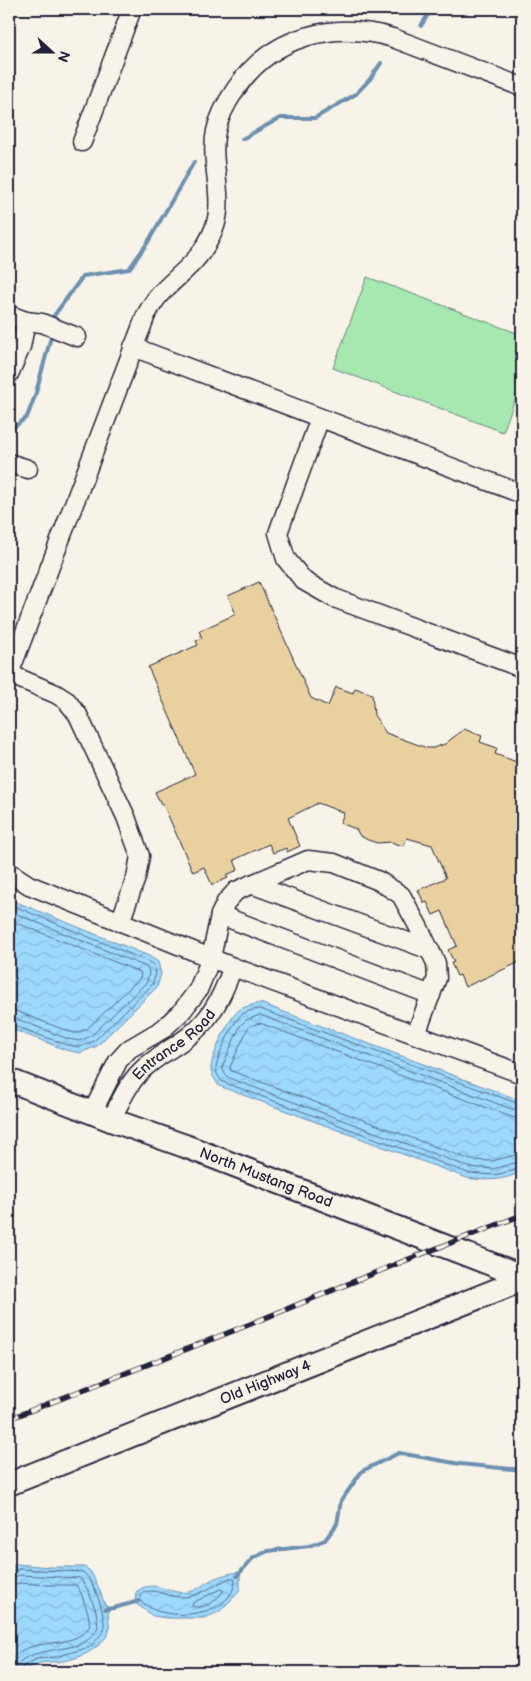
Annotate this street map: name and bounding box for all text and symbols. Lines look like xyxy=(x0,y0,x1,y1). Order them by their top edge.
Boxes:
north arrow xyxy=(28,28,78,78)
text: N xyxy=(54,49,73,64)
street label: Entrance Road xyxy=(128,1006,220,1084)
street label: North Mustang Road xyxy=(197,1143,335,1212)
street label: Old Highway 4 xyxy=(217,1355,314,1409)

